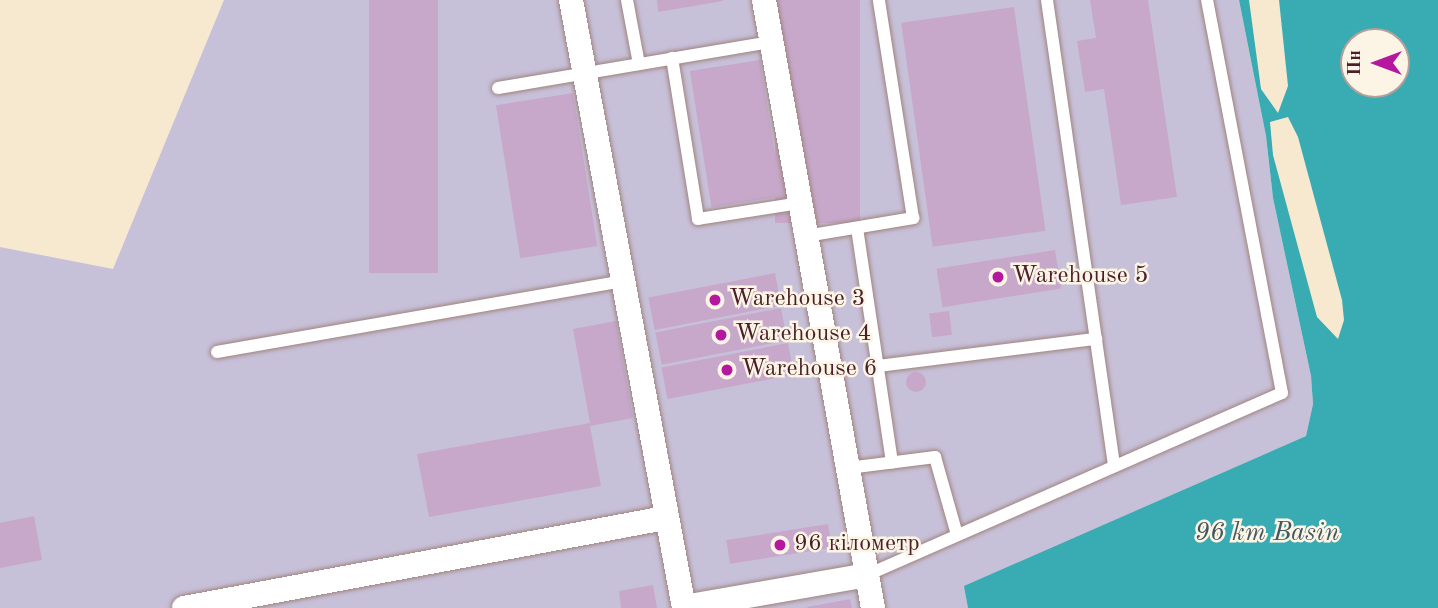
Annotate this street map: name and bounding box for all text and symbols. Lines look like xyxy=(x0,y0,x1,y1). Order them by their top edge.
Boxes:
north arrow xyxy=(1340,28,1410,98)
text: Пн xyxy=(1346,50,1365,76)
place label: Warehouse 5 xyxy=(1012,263,1148,291)
marker: Warehouse 5 xyxy=(990,269,1006,285)
place label: Warehouse 3 xyxy=(729,286,865,314)
marker: Warehouse 3 xyxy=(707,292,723,308)
place label: Warehouse 4 xyxy=(735,321,871,349)
marker: Warehouse 4 xyxy=(713,327,729,343)
place label: Warehouse 6 xyxy=(741,356,877,384)
marker: Warehouse 6 xyxy=(719,362,735,378)
water label: 96 km Basin xyxy=(1195,518,1339,550)
place label: 96 кілометр xyxy=(794,531,920,559)
marker: 96 кілометр xyxy=(772,537,788,553)

